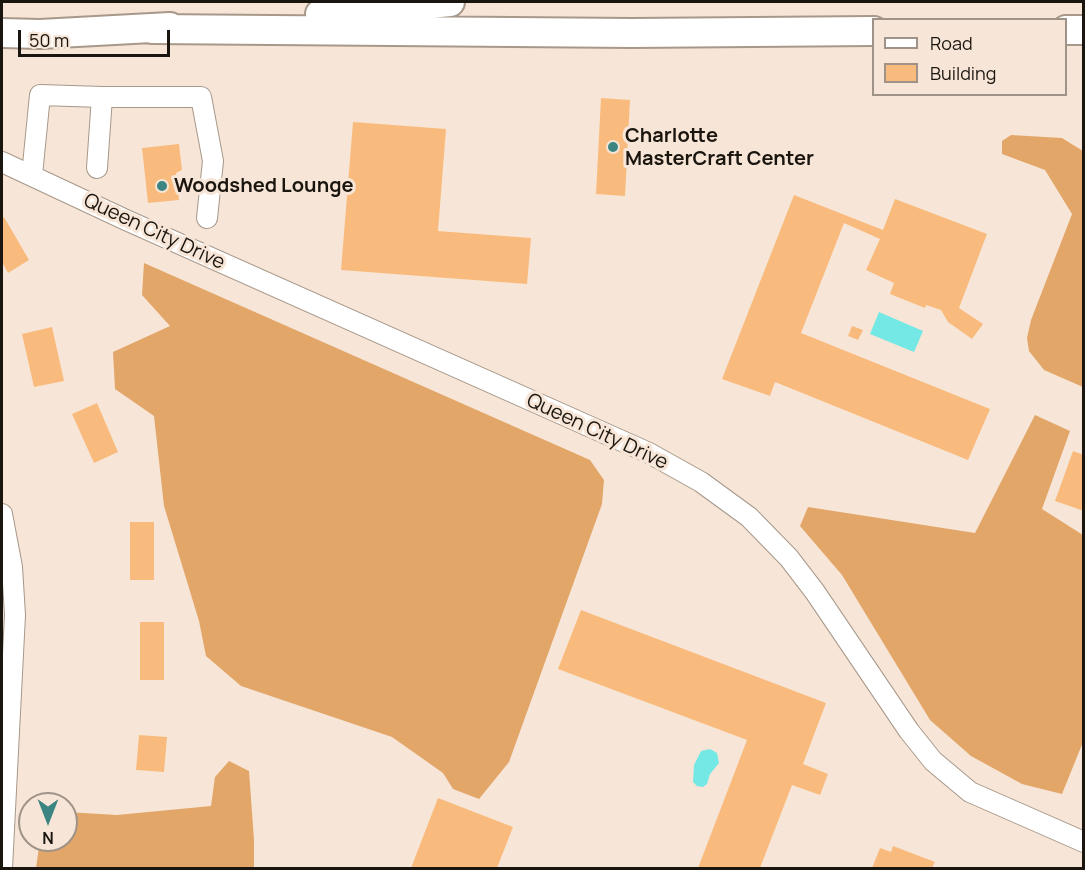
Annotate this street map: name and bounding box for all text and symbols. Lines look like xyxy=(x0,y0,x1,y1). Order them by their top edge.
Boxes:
scale bar xyxy=(21,18,172,56)
legend xyxy=(872,18,1067,96)
text: 50 m xyxy=(29,28,69,52)
text: Road xyxy=(930,31,973,55)
text: Building xyxy=(930,61,996,85)
place label: Charlotte MasterCraft Center xyxy=(625,124,814,171)
marker: Charlotte MasterCraft Center xyxy=(606,140,620,154)
place label: Woodshed Lounge xyxy=(174,174,353,198)
marker: Woodshed Lounge xyxy=(155,179,169,193)
street label: Queen City Drive xyxy=(79,189,229,275)
street label: Queen City Drive xyxy=(522,389,672,475)
north arrow xyxy=(18,792,78,852)
text: N xyxy=(42,827,54,849)

